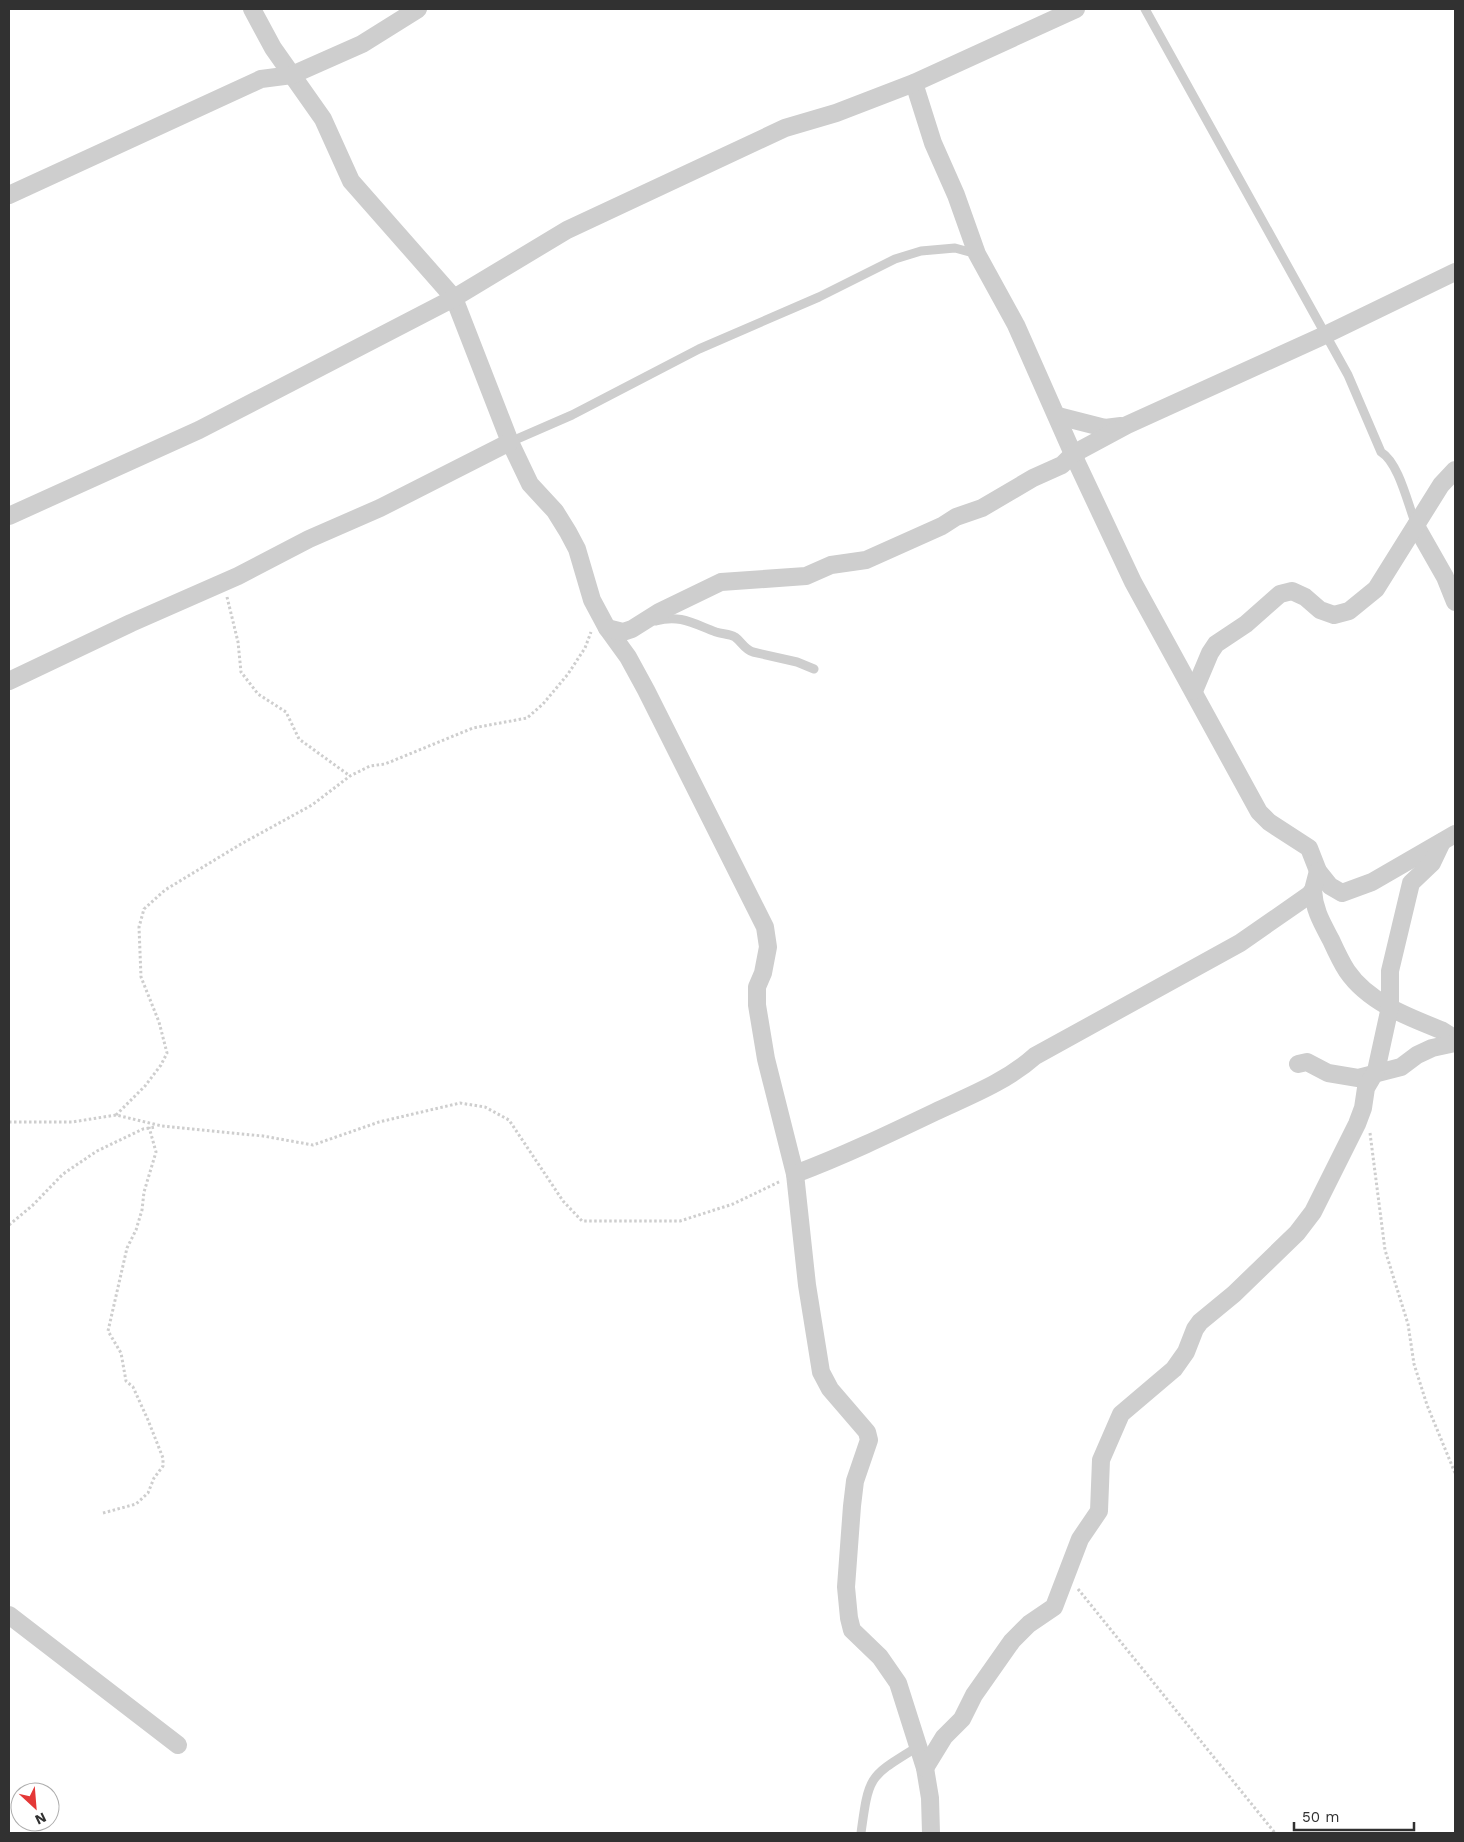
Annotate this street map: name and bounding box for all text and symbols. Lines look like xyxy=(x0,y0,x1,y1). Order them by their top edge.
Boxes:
north arrow xyxy=(10,1782,60,1832)
scale bar xyxy=(1294,1800,1414,1832)
text: 50 m xyxy=(1302,1808,1339,1826)
text: N xyxy=(33,1809,49,1828)

